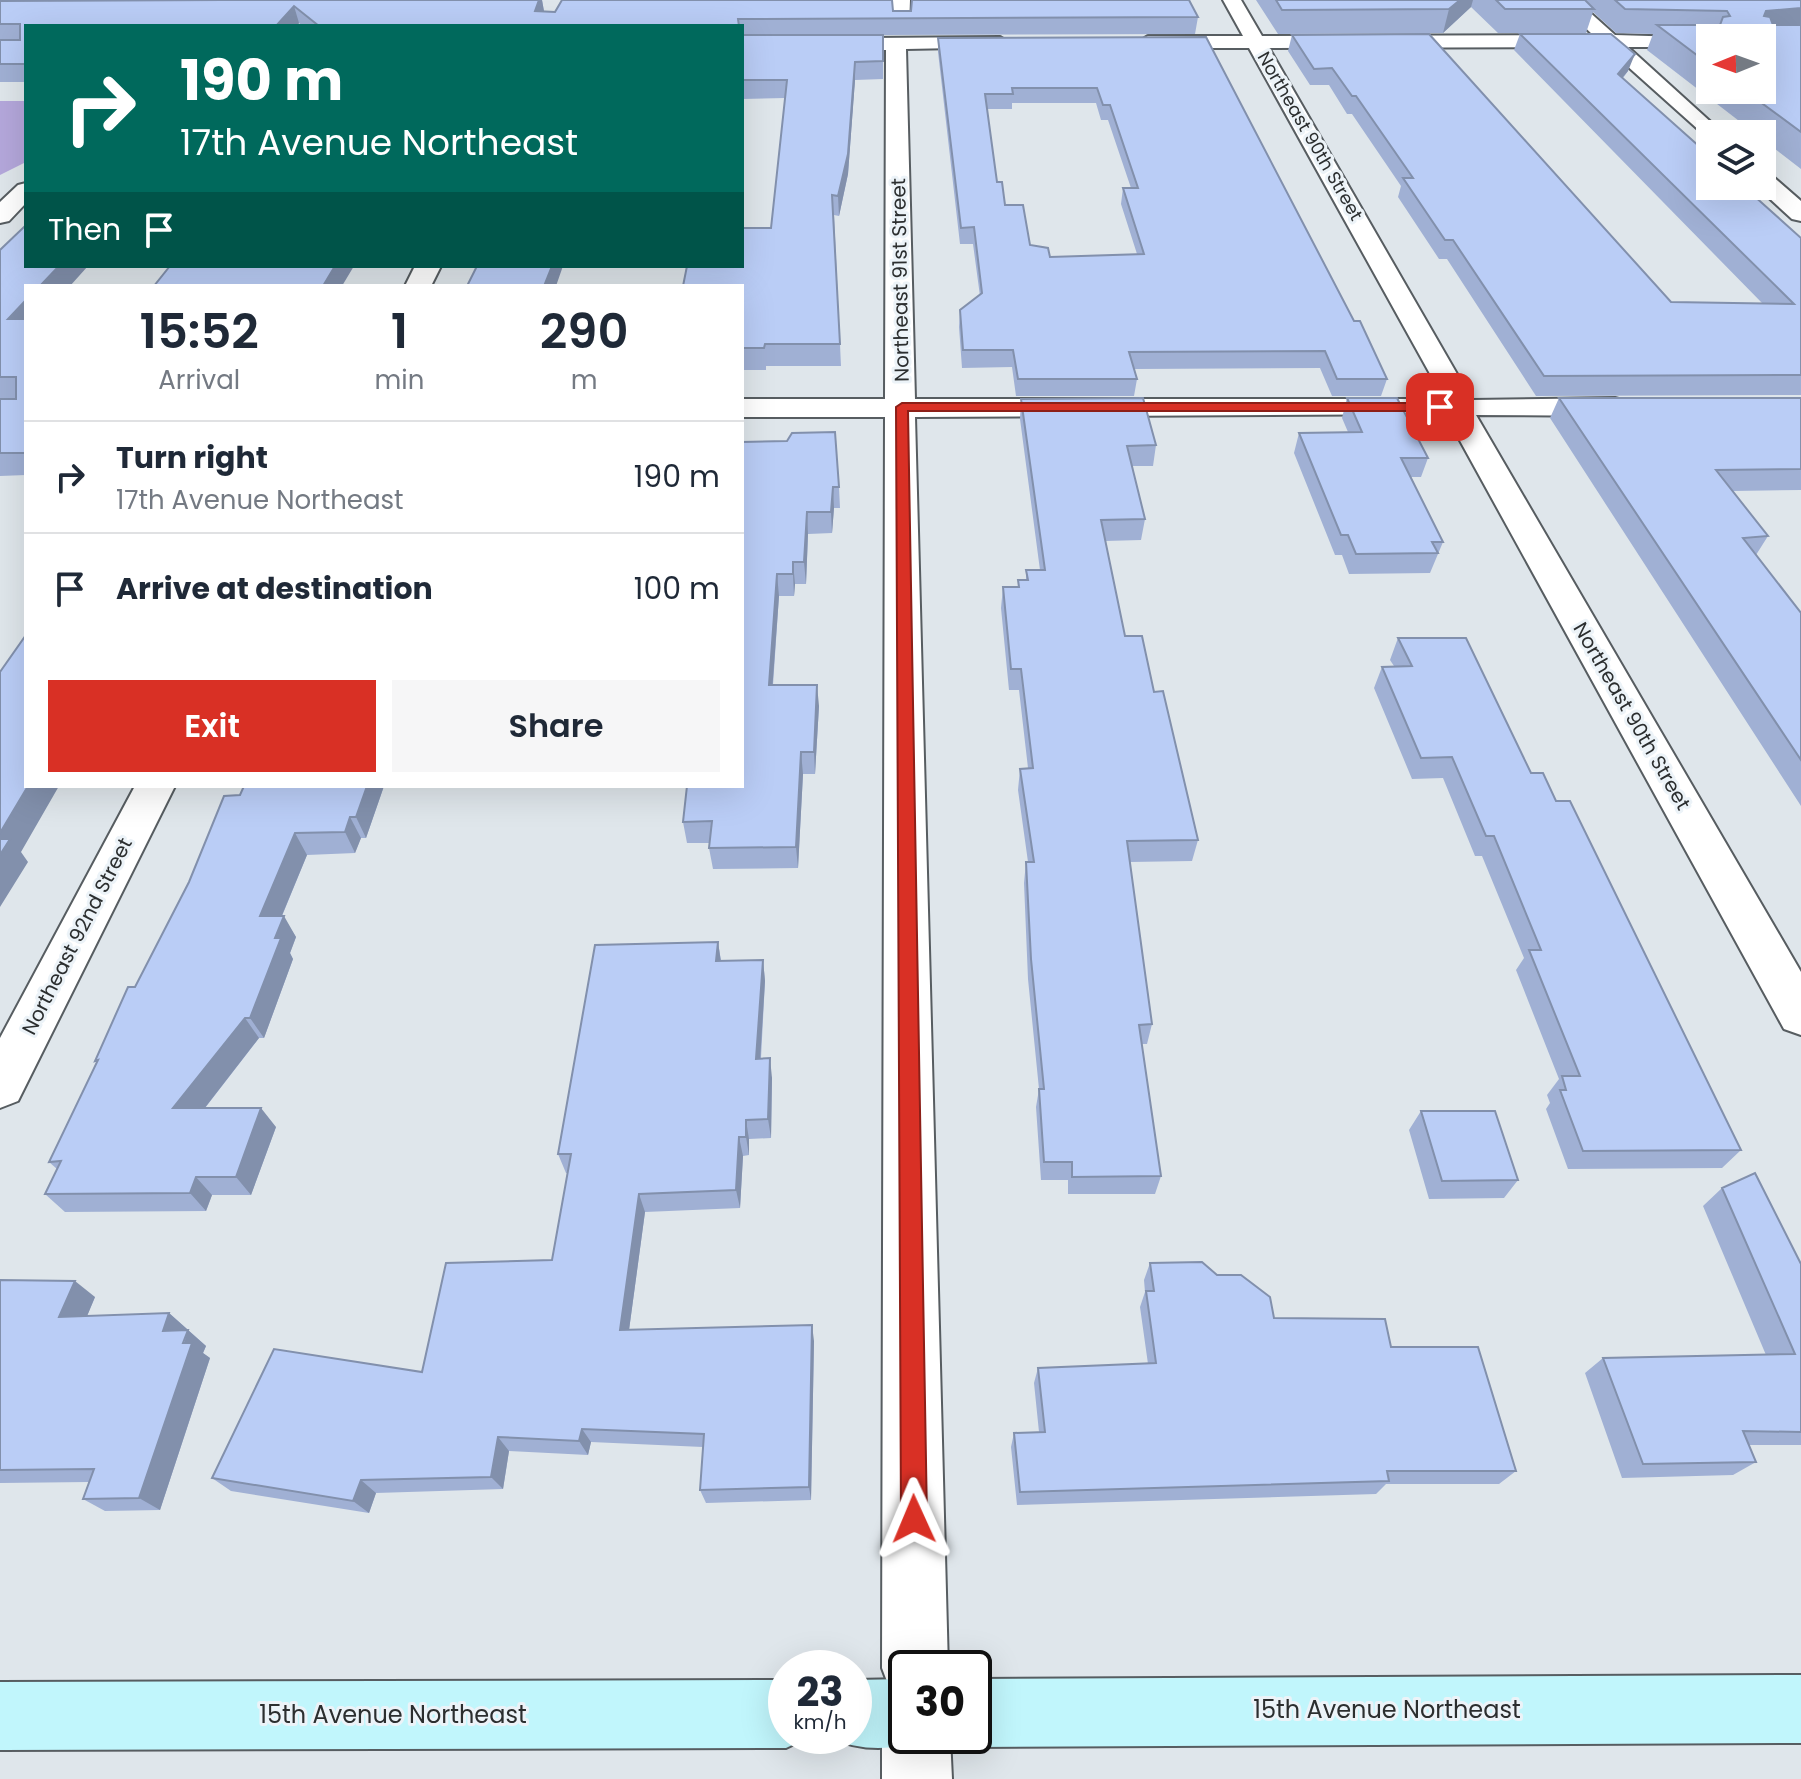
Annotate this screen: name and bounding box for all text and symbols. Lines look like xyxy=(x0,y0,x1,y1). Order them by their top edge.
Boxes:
north arrow xyxy=(1696,24,1776,104)
map controls xyxy=(1696,24,1776,200)
text: 190 m xyxy=(180,41,343,120)
street label: Northeast 90th Street xyxy=(1252,47,1369,225)
icon: right xyxy=(48,56,152,160)
text: 17th Avenue Northeast xyxy=(180,117,578,168)
button: layers xyxy=(1696,120,1776,200)
street label: Northeast 91st Street xyxy=(884,178,916,382)
text: Then xyxy=(48,208,121,251)
icon: arrive xyxy=(137,208,181,252)
text: 15:52 xyxy=(140,298,259,365)
text: 1 xyxy=(391,298,408,365)
text: 290 xyxy=(540,298,628,365)
text: Arrival xyxy=(158,362,240,398)
text: min xyxy=(374,362,424,398)
text: m xyxy=(571,362,598,398)
pin xyxy=(1406,373,1474,441)
icon: arrive xyxy=(1418,385,1462,429)
text: Turn right xyxy=(116,436,268,479)
icon: right xyxy=(48,455,92,499)
text: 190 m xyxy=(634,455,720,498)
text: 17th Avenue Northeast xyxy=(116,482,404,518)
icon: arrive xyxy=(48,567,92,611)
text: Arrive at destination xyxy=(116,567,433,610)
text: 100 m xyxy=(634,567,720,610)
street label: Northeast 90th Street xyxy=(1567,617,1697,815)
button: Exit xyxy=(48,680,376,772)
button: Share xyxy=(392,680,720,772)
street label: Northeast 92nd Street xyxy=(15,833,139,1039)
position arrow xyxy=(872,1477,956,1561)
speed limit sign: 30 xyxy=(888,1650,992,1754)
text: 23 xyxy=(796,1664,844,1720)
street label: 15th Avenue Northeast xyxy=(1253,1693,1521,1726)
street label: 15th Avenue Northeast xyxy=(259,1698,527,1731)
text: km/h xyxy=(793,1708,847,1736)

